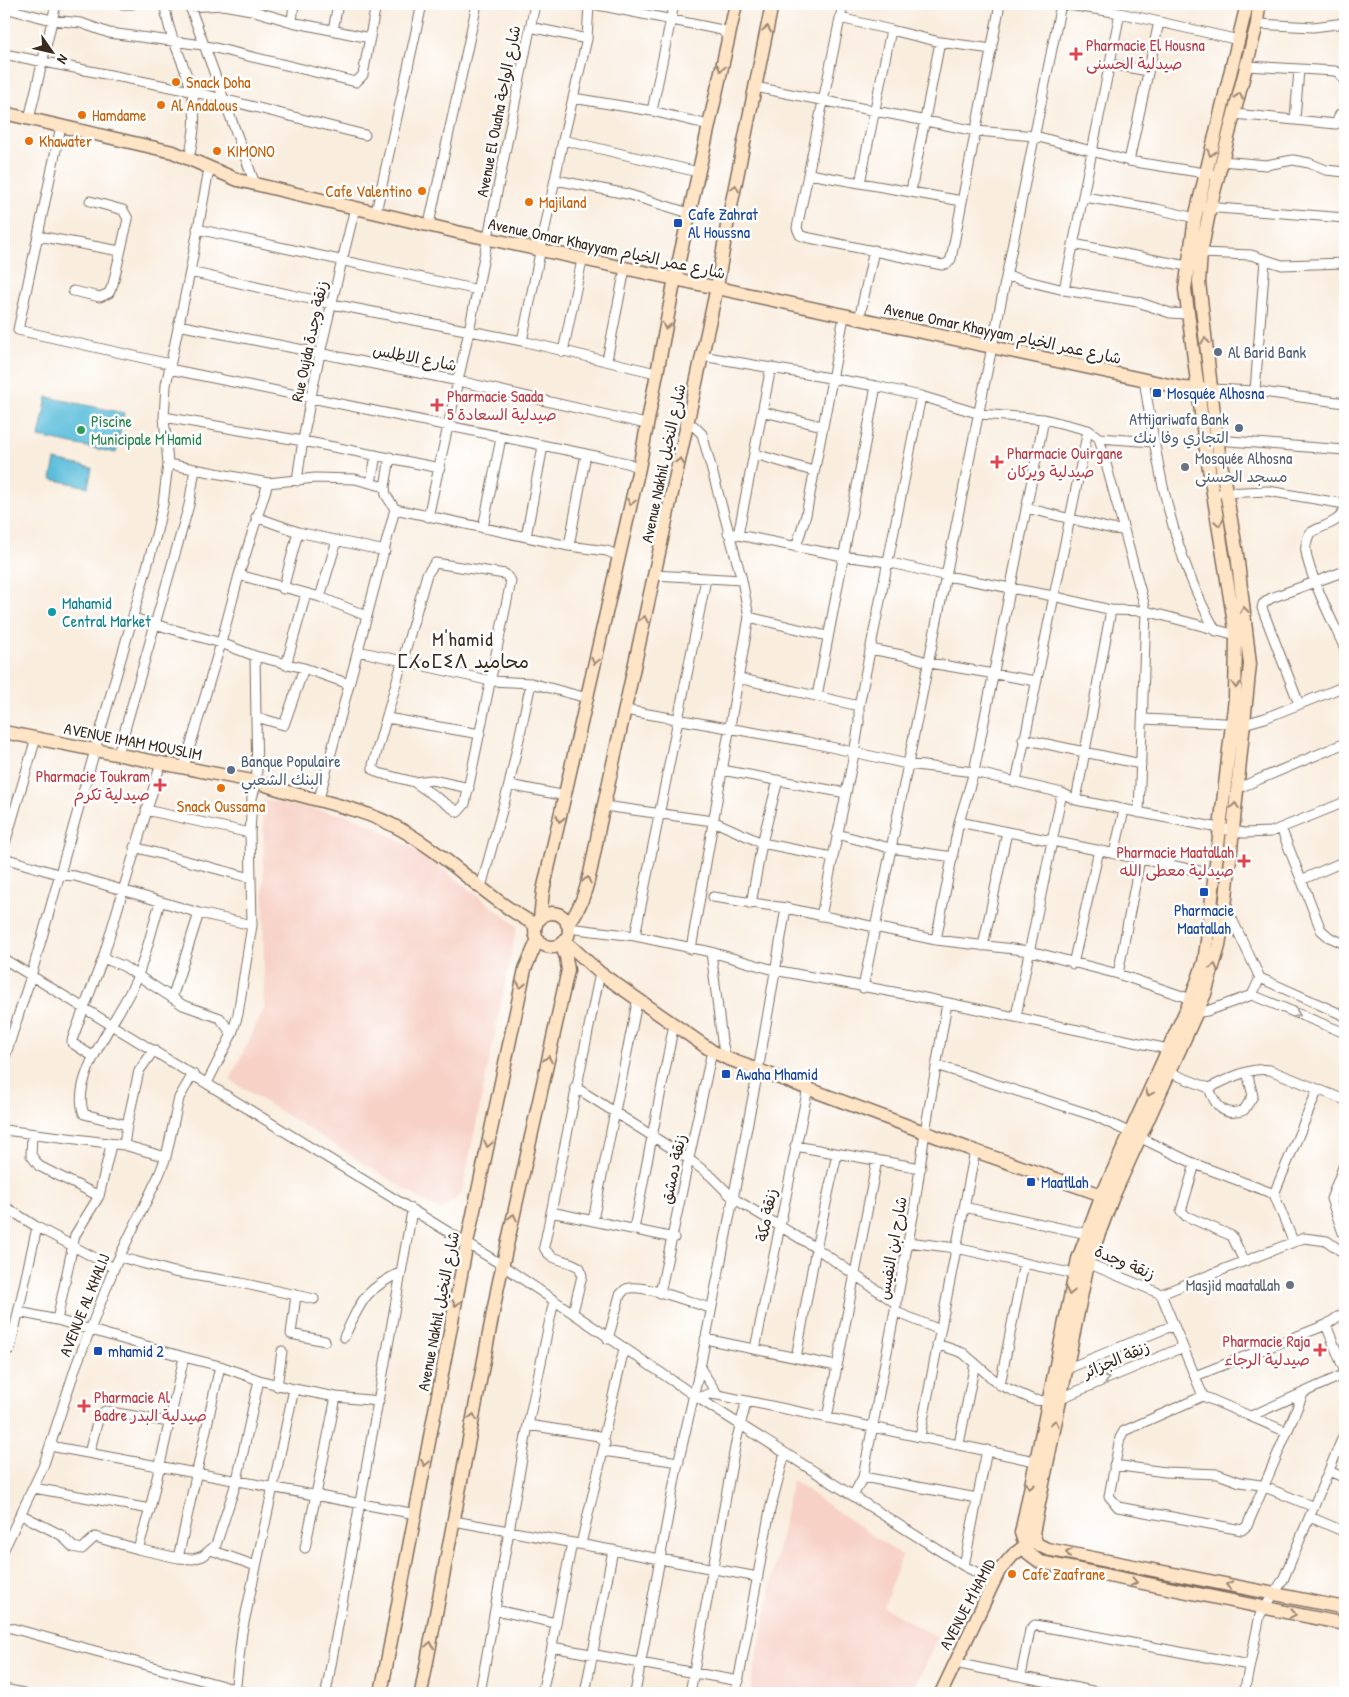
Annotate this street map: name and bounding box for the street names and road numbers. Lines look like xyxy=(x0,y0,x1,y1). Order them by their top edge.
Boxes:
street label: Avenue El Ouaha شارع الواحة xyxy=(471,23,526,199)
street label: Avenue Omar Khayyam شارع عمر الخيام xyxy=(486,212,728,286)
street label: Rue Oujda زنقة وجدة xyxy=(285,279,333,403)
street label: Avenue Omar Khayyam شارع عمر الخيام xyxy=(882,297,1124,371)
street label: شارع الاطلس xyxy=(371,338,459,377)
street label: Avenue Nakhil شارع النخيل xyxy=(635,381,692,545)
street label: AVENUE IMAM MOUSLIM xyxy=(62,717,204,765)
street label: زنقة دمشق xyxy=(655,1132,691,1206)
street label: زنقة مكة xyxy=(750,1187,782,1243)
street label: شارح ابن النفيس xyxy=(872,1195,912,1301)
street label: Avenue Nakhil شارع النخيل xyxy=(412,1229,465,1393)
street label: زنقة وجدة xyxy=(1091,1239,1159,1285)
street label: AVENUE AL KHALIJ xyxy=(53,1250,115,1360)
street label: زنقة الجزائر xyxy=(1078,1335,1153,1384)
street label: AVENUE M'HAMID xyxy=(934,1554,1000,1653)

